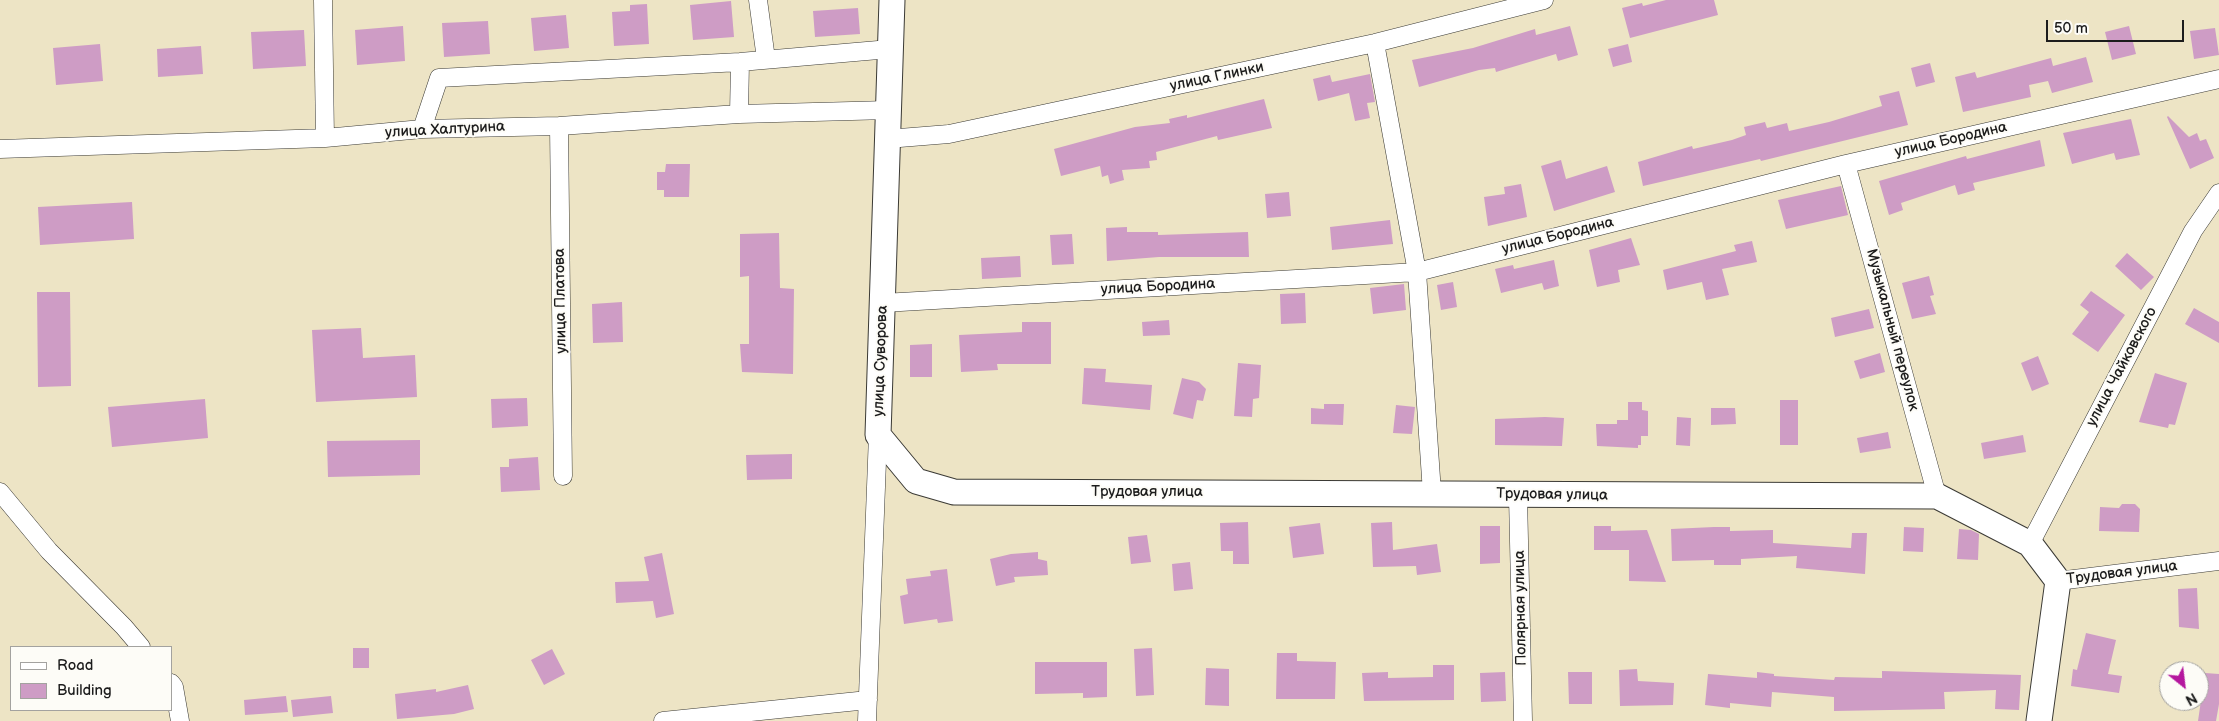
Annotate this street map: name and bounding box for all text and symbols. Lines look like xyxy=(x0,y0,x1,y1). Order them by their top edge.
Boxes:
scale bar xyxy=(2049,10,2186,42)
text: 50 m xyxy=(2054,19,2088,38)
street label: улица Глинки xyxy=(1168,58,1266,96)
street label: улица Халтурина xyxy=(385,118,505,142)
street label: улица Бородина xyxy=(1893,118,2009,162)
street label: улица Бородина xyxy=(1500,213,1616,259)
street label: Музыкальный переулок xyxy=(1862,247,1922,413)
street label: улица Платова xyxy=(551,248,571,354)
street label: улица Бородина xyxy=(1100,275,1216,299)
street label: улица Чайковского xyxy=(2083,304,2161,430)
street label: улица Суворова xyxy=(870,305,892,417)
street label: Трудовая улица xyxy=(1091,483,1203,501)
street label: Трудовая улица xyxy=(1496,485,1608,505)
street label: Полярная улица xyxy=(1511,550,1531,666)
street label: Трудовая улица xyxy=(2066,557,2178,589)
legend xyxy=(10,646,172,711)
text: Road xyxy=(57,656,93,675)
north arrow xyxy=(2159,661,2209,711)
text: Building xyxy=(57,681,112,700)
text: N xyxy=(2182,689,2200,709)

